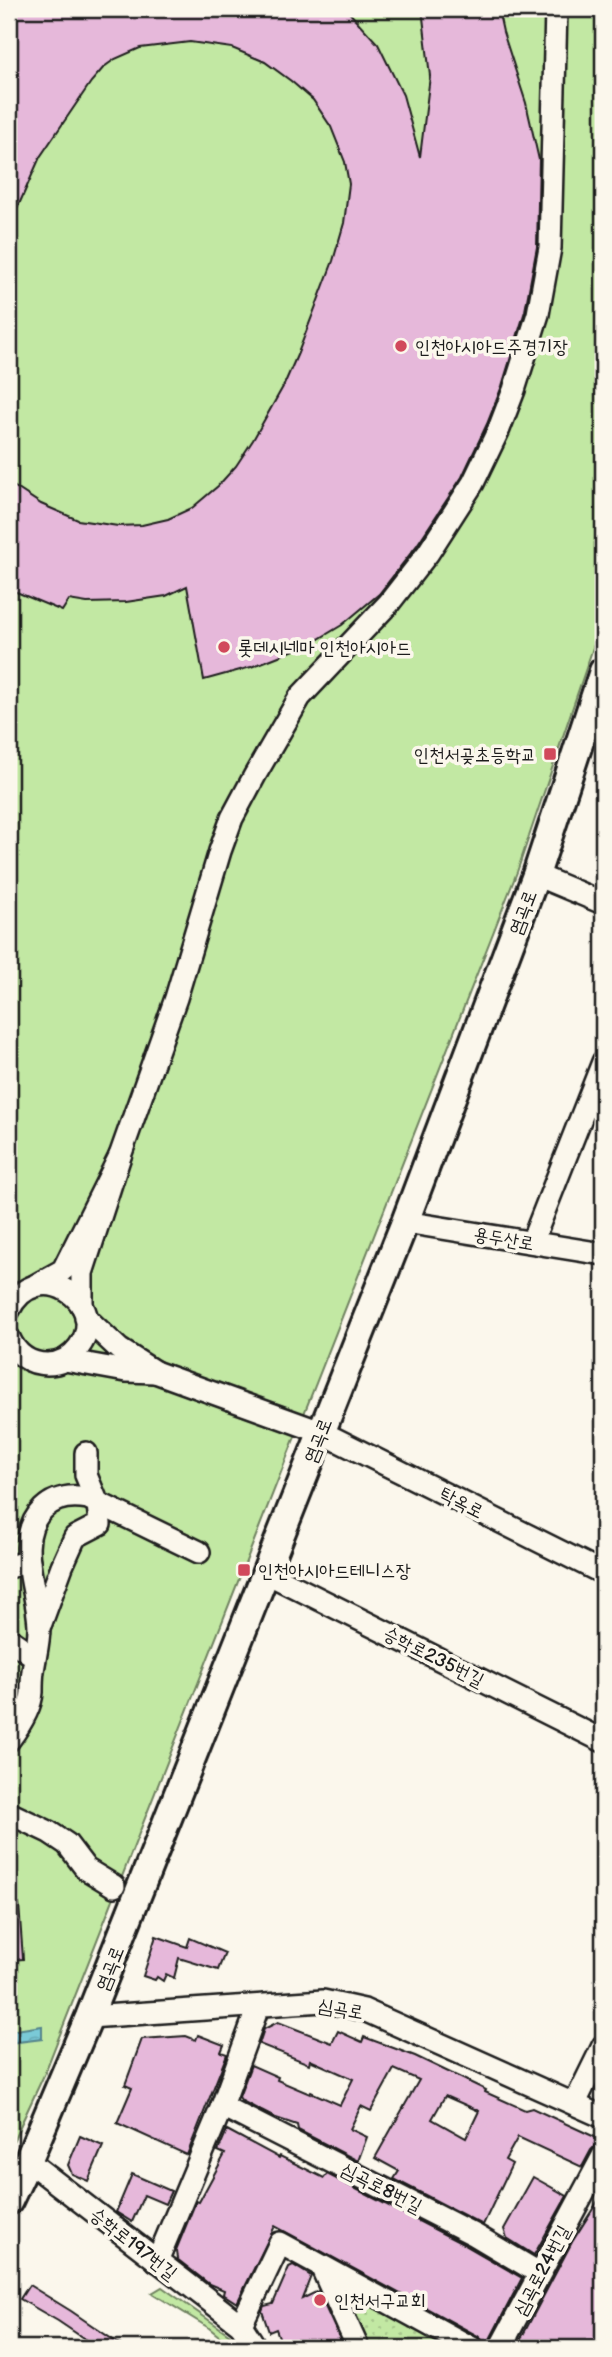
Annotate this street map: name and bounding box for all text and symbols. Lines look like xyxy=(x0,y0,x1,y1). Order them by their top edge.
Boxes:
place label: 인천아시아드주경기장 xyxy=(415,336,568,359)
marker: 인천아시아드주경기장 xyxy=(393,338,409,354)
place label: 롯데시네마 인천아시아드 xyxy=(238,637,411,660)
marker: 롯데시네마 인천아시아드 xyxy=(216,639,232,655)
place label: 인천서곶초등학교 xyxy=(414,744,536,767)
marker: 인천서곶초등학교 xyxy=(542,746,558,762)
street label: 염곡로 xyxy=(504,887,542,938)
street label: 용두산로 xyxy=(472,1223,536,1256)
street label: 염곡로 xyxy=(299,1415,338,1466)
street label: 탁옥로 xyxy=(436,1483,487,1524)
place label: 인천아시아드테니스장 xyxy=(258,1560,411,1583)
marker: 인천아시아드테니스장 xyxy=(236,1562,252,1578)
street label: 승학로235번길 xyxy=(379,1622,487,1693)
street label: 염곡로 xyxy=(91,1943,130,1994)
street label: 심곡로 xyxy=(316,1994,365,2025)
street label: 심곡로8번길 xyxy=(337,2158,426,2218)
street label: 승학로197번길 xyxy=(85,2203,181,2285)
street label: 심곡로24번길 xyxy=(509,2222,576,2320)
place label: 인천서구교회 xyxy=(334,2290,426,2313)
marker: 인천서구교회 xyxy=(312,2292,328,2308)

